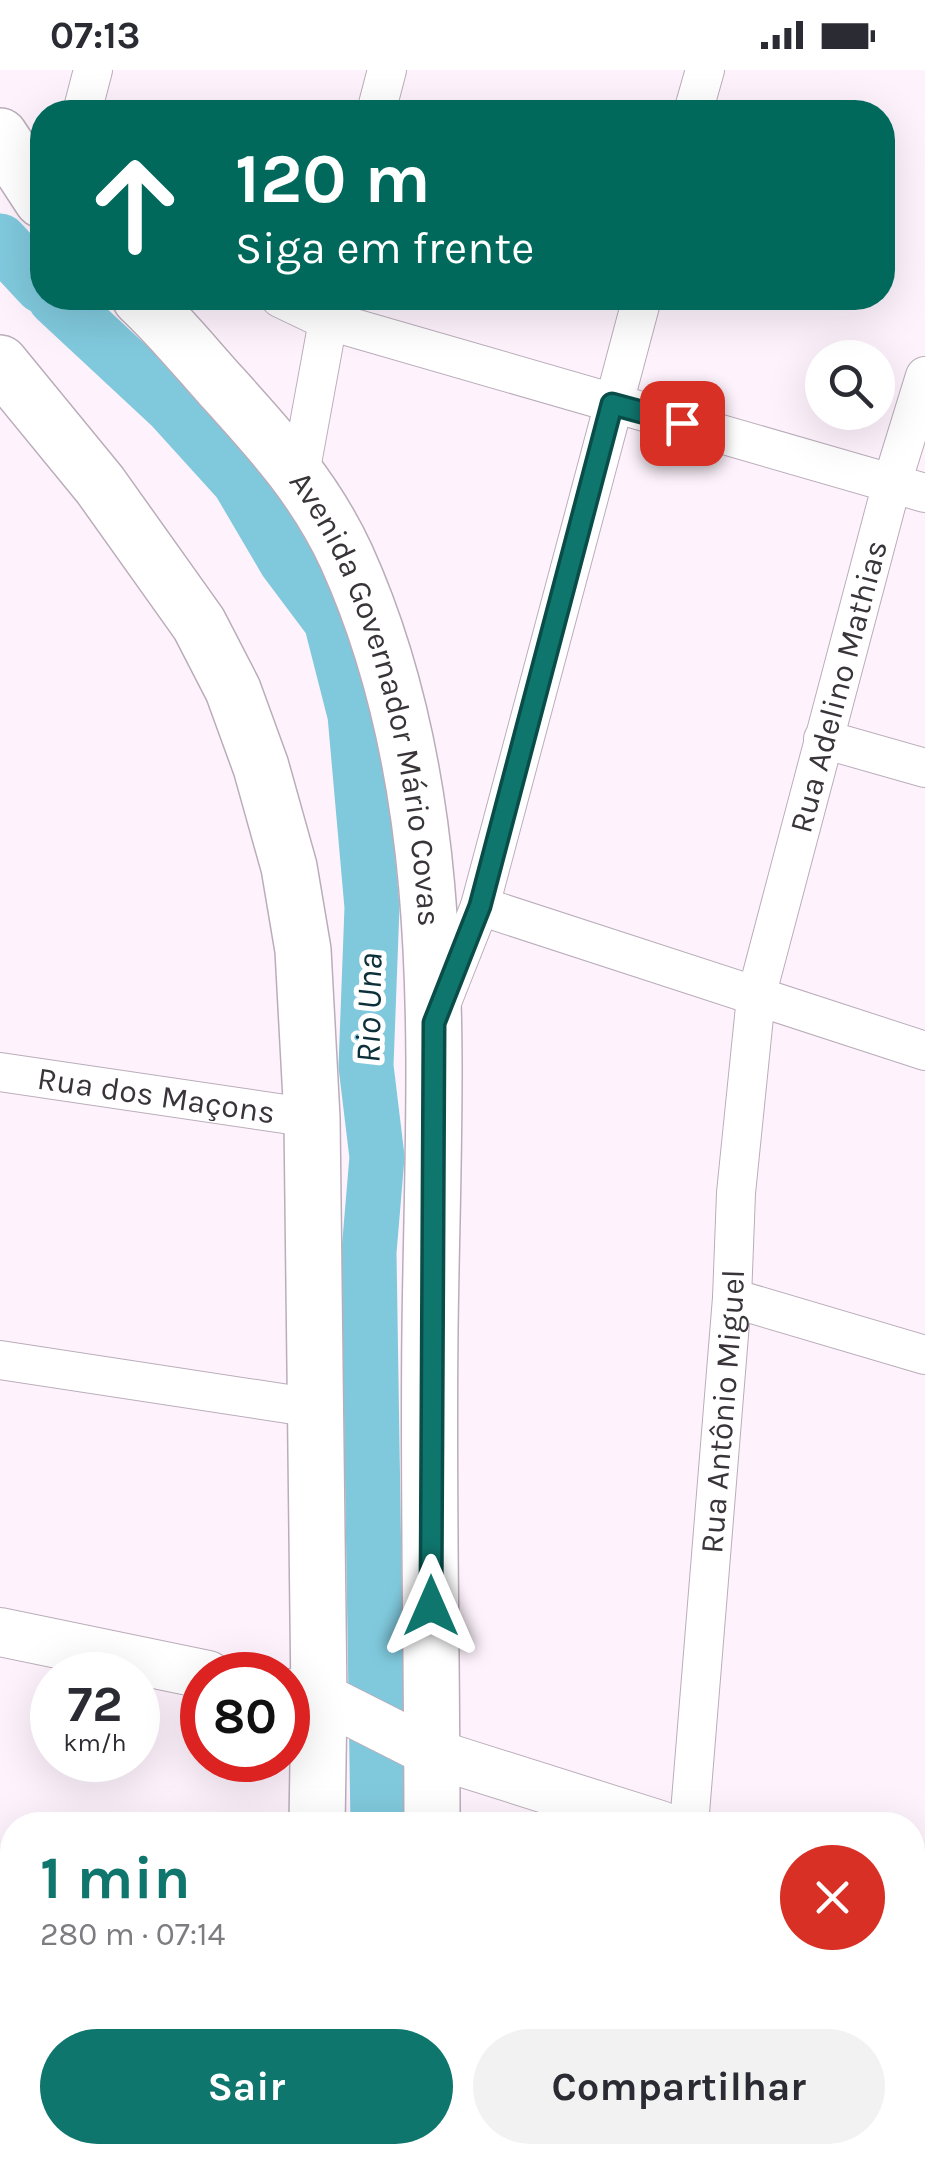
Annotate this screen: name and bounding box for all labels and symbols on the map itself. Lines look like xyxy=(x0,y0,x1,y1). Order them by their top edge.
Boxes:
pin xyxy=(640,381,725,466)
street label: Avenida Governador Mário Covas xyxy=(282,464,448,928)
street label: Rua Adelino Mathias xyxy=(782,536,895,837)
water label: Rio Una xyxy=(348,952,390,1064)
street label: Rua dos Maçons xyxy=(35,1059,278,1131)
street label: Rua Antônio Miguel xyxy=(693,1269,752,1555)
position arrow xyxy=(379,1554,483,1658)
speed limit sign: 80 xyxy=(180,1652,310,1782)

